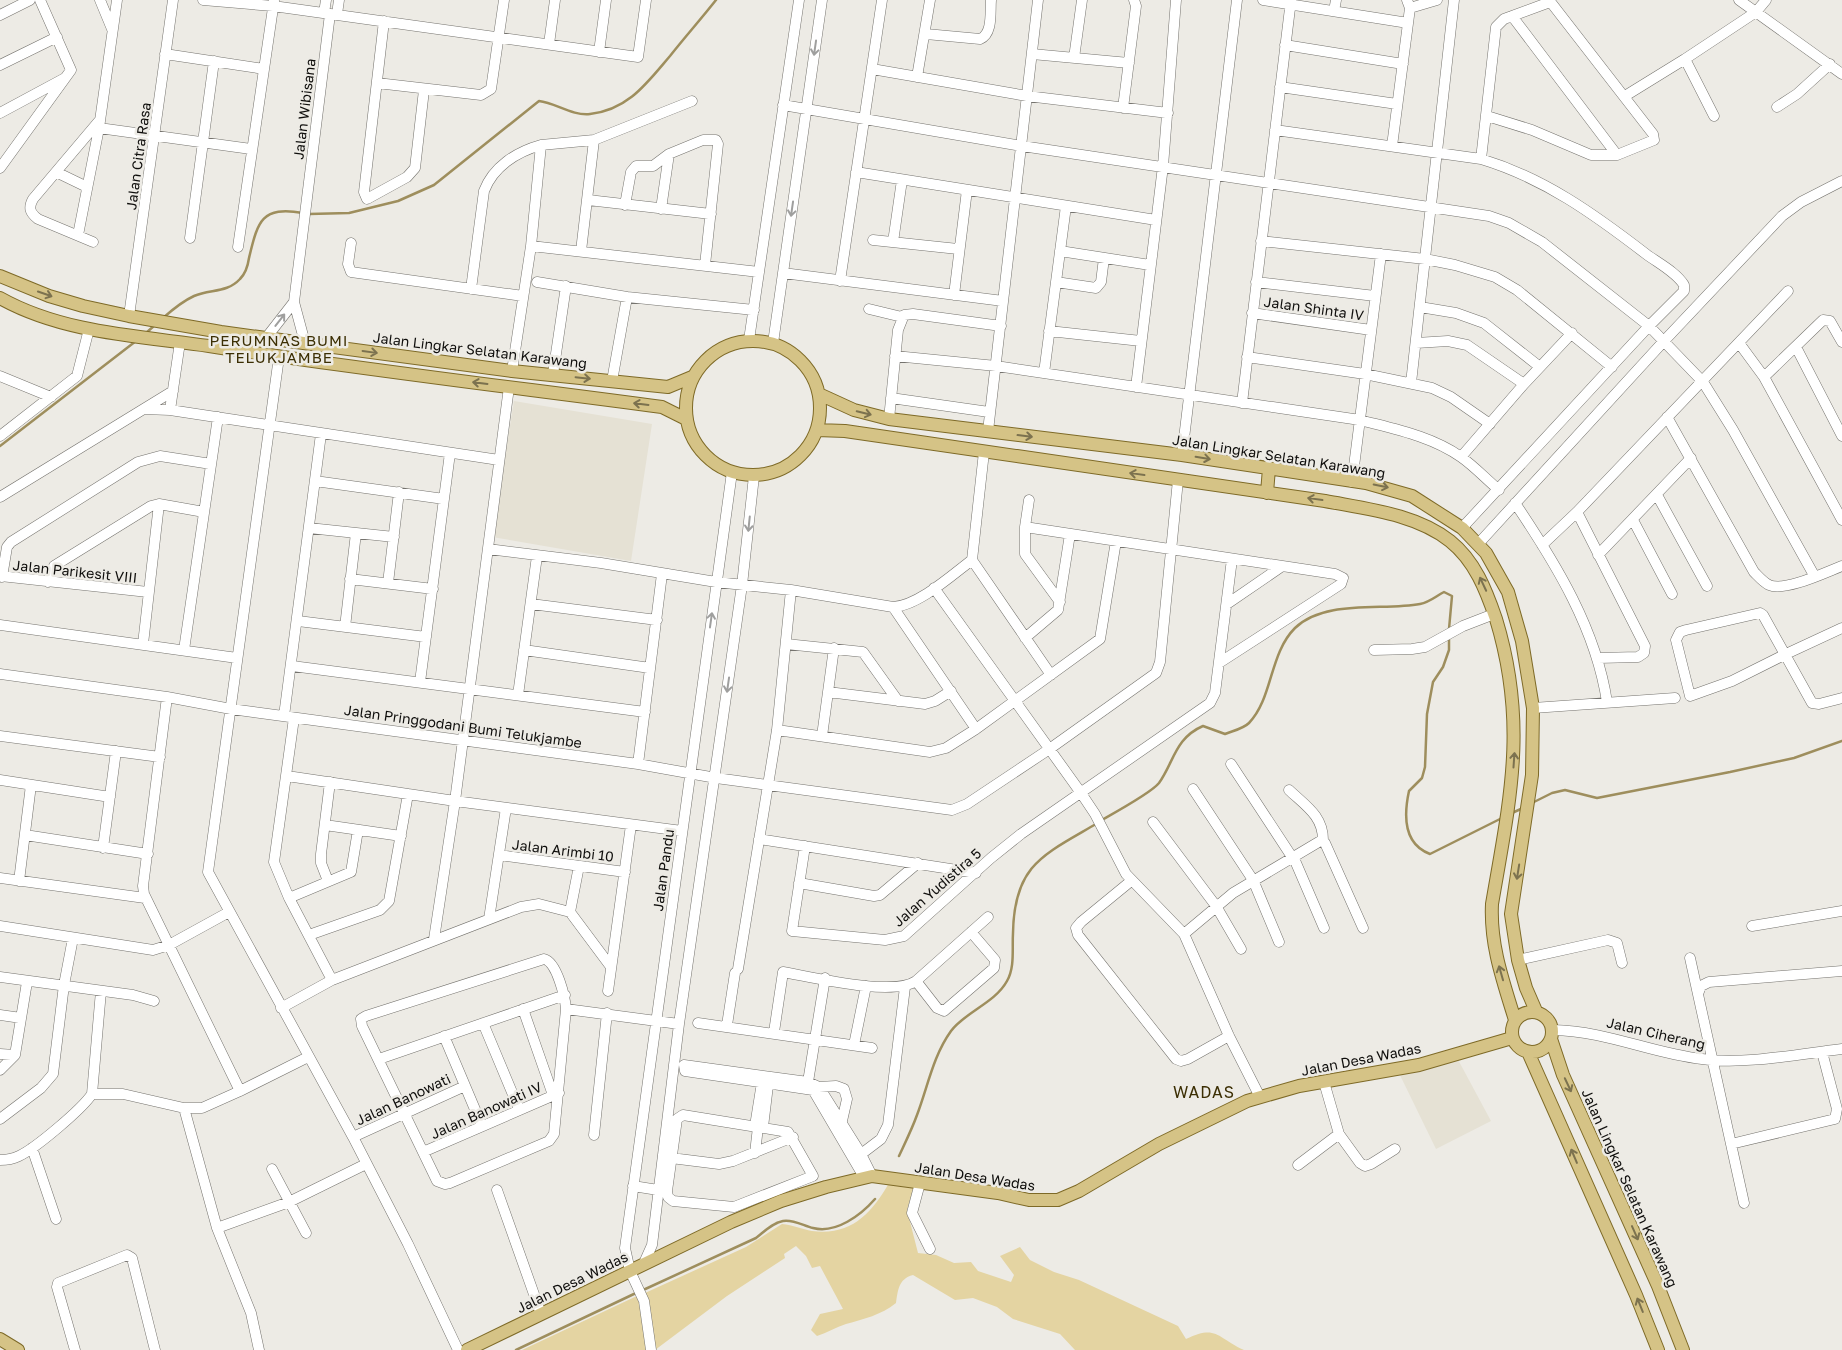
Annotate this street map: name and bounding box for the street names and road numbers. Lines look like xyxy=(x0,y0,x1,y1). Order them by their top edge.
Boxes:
street label: Jalan Wibisana xyxy=(289,58,319,160)
street label: Jalan Citra Rasa xyxy=(122,101,154,211)
street label: Jalan Shinta IV xyxy=(1263,293,1366,324)
street label: Jalan Lingkar Selatan Karawang xyxy=(372,328,588,372)
street label: Jalan Lingkar Selatan Karawang xyxy=(1171,431,1387,481)
street label: Jalan Parikesit VIII xyxy=(12,556,138,586)
street label: Jalan Pringgodani Bumi Telukjambe xyxy=(343,701,583,751)
street label: Jalan Pandu xyxy=(649,828,677,912)
street label: Jalan Arimbi 10 xyxy=(511,835,615,865)
street label: Jalan Yudistira 5 xyxy=(890,844,984,930)
street label: Jalan Ciherang xyxy=(1605,1013,1707,1053)
street label: Jalan Desa Wadas xyxy=(1300,1039,1422,1079)
street label: Jalan Banowati xyxy=(353,1070,453,1128)
street label: Jalan Banowati IV xyxy=(428,1078,545,1142)
street label: Jalan Lingkar Selatan Karawang xyxy=(1578,1086,1682,1290)
street label: Jalan Desa Wadas xyxy=(914,1158,1036,1194)
street label: Jalan Desa Wadas xyxy=(514,1248,630,1316)

